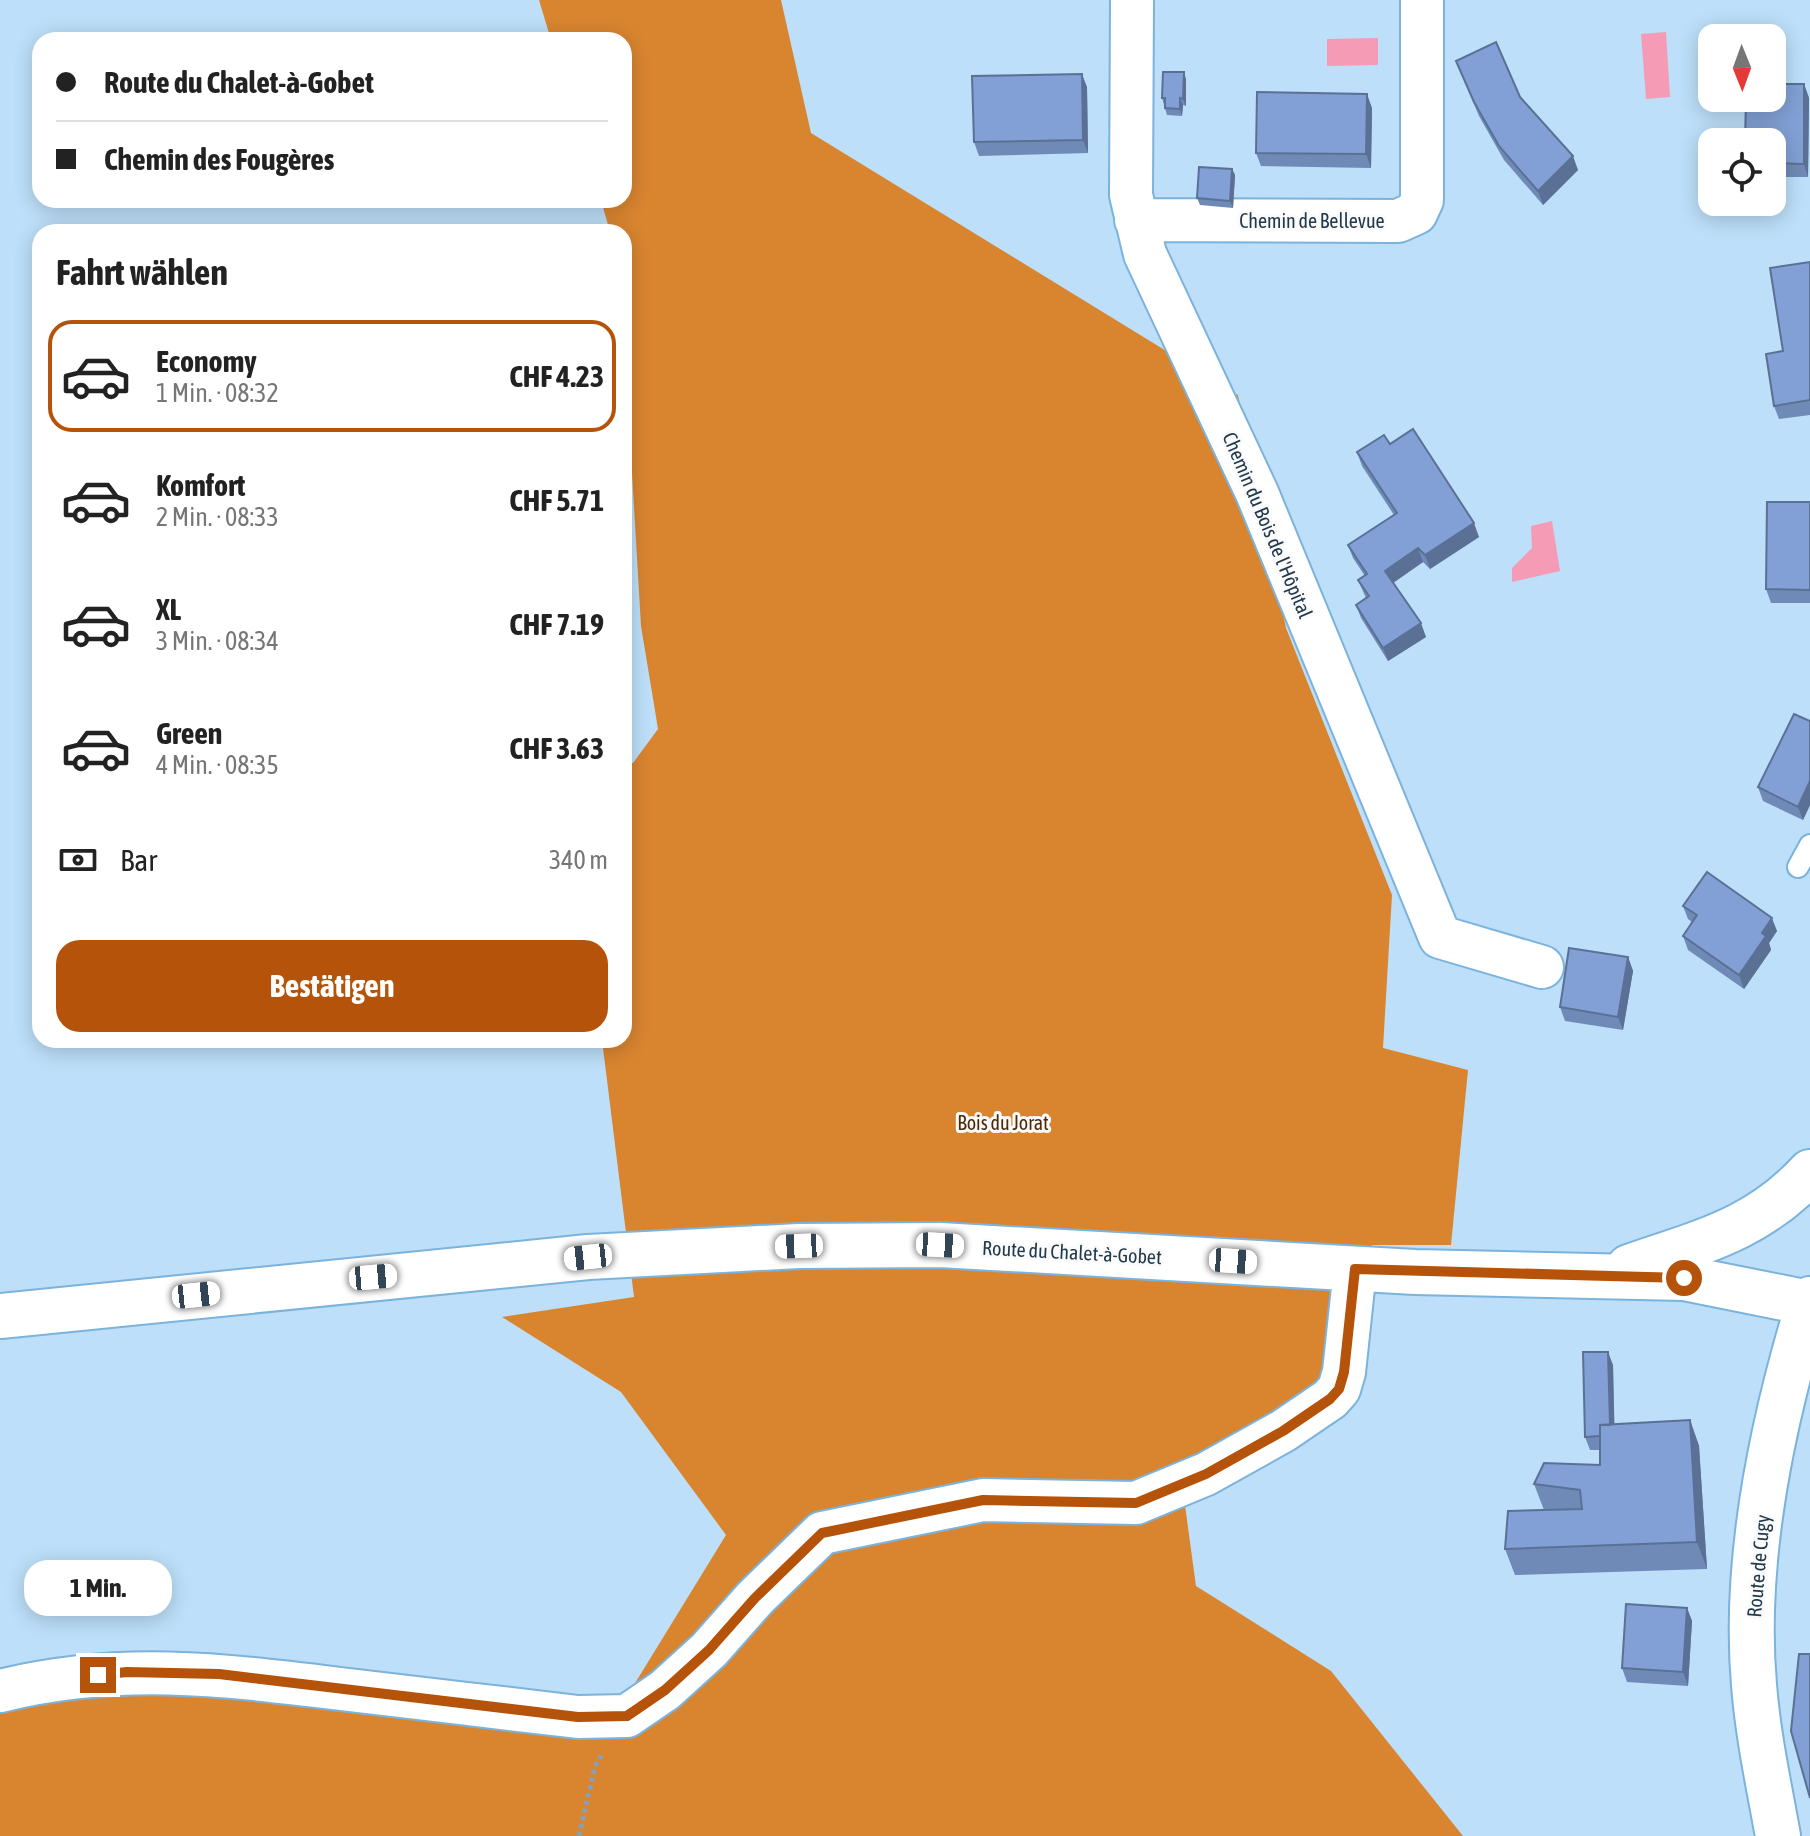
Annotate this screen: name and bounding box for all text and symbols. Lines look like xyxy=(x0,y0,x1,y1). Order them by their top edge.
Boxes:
north arrow xyxy=(1698,24,1786,112)
map controls xyxy=(1698,24,1786,216)
text: Route du Chalet-à-Gobet xyxy=(104,65,374,99)
button: locate xyxy=(1698,128,1786,216)
text: Chemin des Fougères xyxy=(104,142,334,176)
street label: Chemin de Bellevue xyxy=(1239,209,1385,232)
text: Fahrt wählen xyxy=(56,251,228,293)
icon: car xyxy=(60,340,132,412)
text: Economy xyxy=(156,344,257,378)
text: CHF 4.23 xyxy=(509,359,604,393)
text: 1 Min. · 08:32 xyxy=(156,378,279,408)
street label: Chemin du Bois de l'Hôpital xyxy=(1218,429,1318,622)
icon: car xyxy=(60,464,132,536)
text: Komfort xyxy=(156,468,245,502)
text: CHF 5.71 xyxy=(509,483,604,517)
text: 2 Min. · 08:33 xyxy=(156,502,279,532)
icon: car xyxy=(60,588,132,660)
text: XL xyxy=(156,592,181,626)
text: CHF 7.19 xyxy=(509,607,604,641)
text: 3 Min. · 08:34 xyxy=(156,626,279,656)
icon: car xyxy=(60,712,132,784)
text: Green xyxy=(156,716,222,750)
text: CHF 3.63 xyxy=(509,731,604,765)
text: 4 Min. · 08:35 xyxy=(156,750,279,780)
icon: cash xyxy=(56,838,100,882)
text: Bar xyxy=(120,843,157,877)
text: 340 m xyxy=(549,845,608,875)
button: Bestätigen xyxy=(56,940,608,1032)
park label: Bois du Jorat xyxy=(957,1111,1049,1134)
car xyxy=(915,1232,965,1258)
car xyxy=(775,1233,823,1259)
street label: Route du Chalet-à-Gobet xyxy=(982,1236,1163,1268)
car xyxy=(563,1243,613,1271)
car xyxy=(1208,1247,1258,1275)
route start xyxy=(1666,1260,1702,1296)
car xyxy=(348,1263,398,1291)
car xyxy=(171,1281,221,1309)
street label: Route de Cugy xyxy=(1742,1514,1774,1618)
callout: 1 Min. xyxy=(24,1559,172,1615)
text: 1 Min. xyxy=(70,1573,126,1603)
route end xyxy=(80,1657,116,1693)

